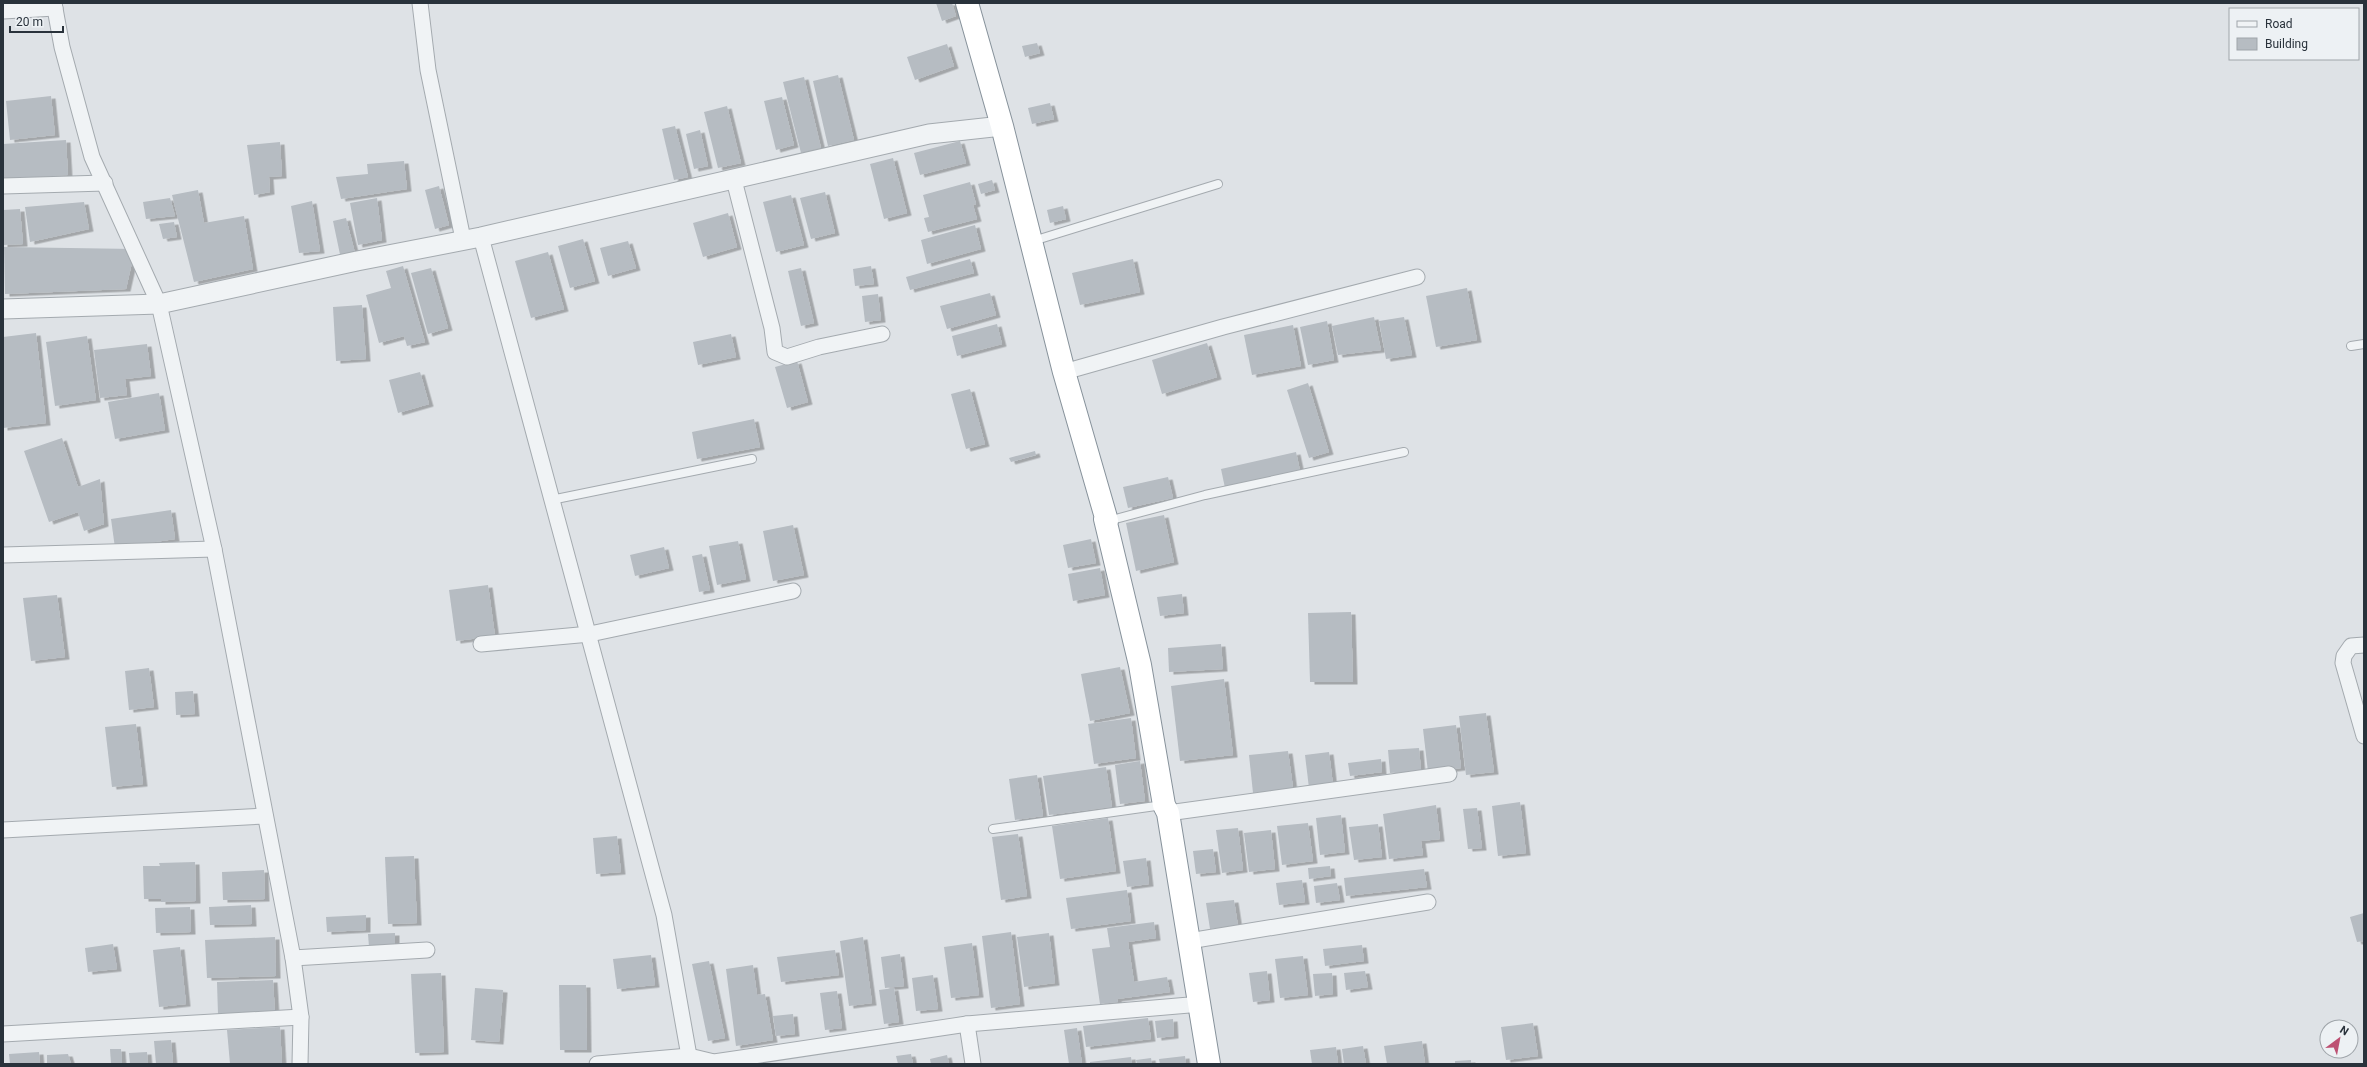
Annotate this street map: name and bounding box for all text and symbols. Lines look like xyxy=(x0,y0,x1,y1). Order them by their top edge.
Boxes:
scale bar xyxy=(10,8,63,34)
legend xyxy=(2229,8,2359,60)
text: 20 m xyxy=(16,15,43,29)
text: Road xyxy=(2265,17,2293,31)
text: Building xyxy=(2265,37,2308,51)
north arrow xyxy=(2319,1019,2359,1059)
text: N xyxy=(2337,1023,2351,1039)

